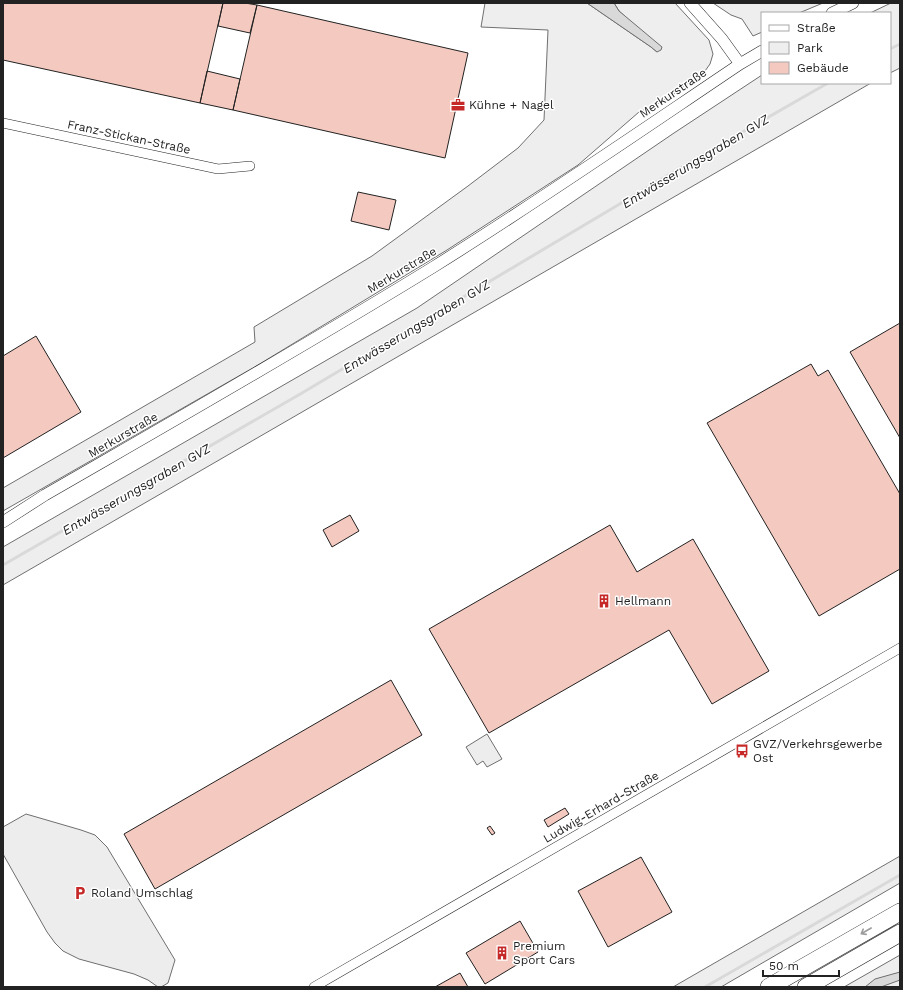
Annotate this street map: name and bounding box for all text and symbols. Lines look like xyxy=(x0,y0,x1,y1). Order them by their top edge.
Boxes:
legend xyxy=(761,12,891,84)
text: Straße xyxy=(797,21,836,35)
text: Park xyxy=(797,41,823,55)
text: Gebäude xyxy=(797,61,849,75)
street label: Merkurstraße xyxy=(637,65,709,121)
office icon: Kühne + Nagel xyxy=(450,97,466,113)
place label: Kühne + Nagel xyxy=(469,98,554,112)
water label: Entwässerungsgraben GVZ xyxy=(619,111,772,211)
street label: Franz-Stickan-Straße xyxy=(66,117,192,157)
street label: Merkurstraße xyxy=(365,244,439,296)
water label: Entwässerungsgraben GVZ xyxy=(340,276,493,376)
street label: Merkurstraße xyxy=(86,409,160,461)
water label: Entwässerungsgraben GVZ xyxy=(60,440,214,538)
building icon: Hellmann xyxy=(596,593,612,609)
place label: Hellmann xyxy=(615,594,671,608)
place label: GVZ/Verkehrsgewerbe Ost xyxy=(753,737,882,765)
bus stop icon: GVZ/Verkehrsgewerbe Ost xyxy=(734,743,750,759)
street label: Ludwig-Erhard-Straße xyxy=(541,768,661,846)
parking icon: Roland Umschlag xyxy=(72,885,88,901)
place label: Roland Umschlag xyxy=(91,886,193,900)
one-way arrow xyxy=(860,928,872,936)
place label: Premium Sport Cars xyxy=(513,939,575,967)
building icon: Premium Sport Cars xyxy=(494,945,510,961)
scale bar xyxy=(763,952,839,978)
text: 50 m xyxy=(769,959,799,973)

